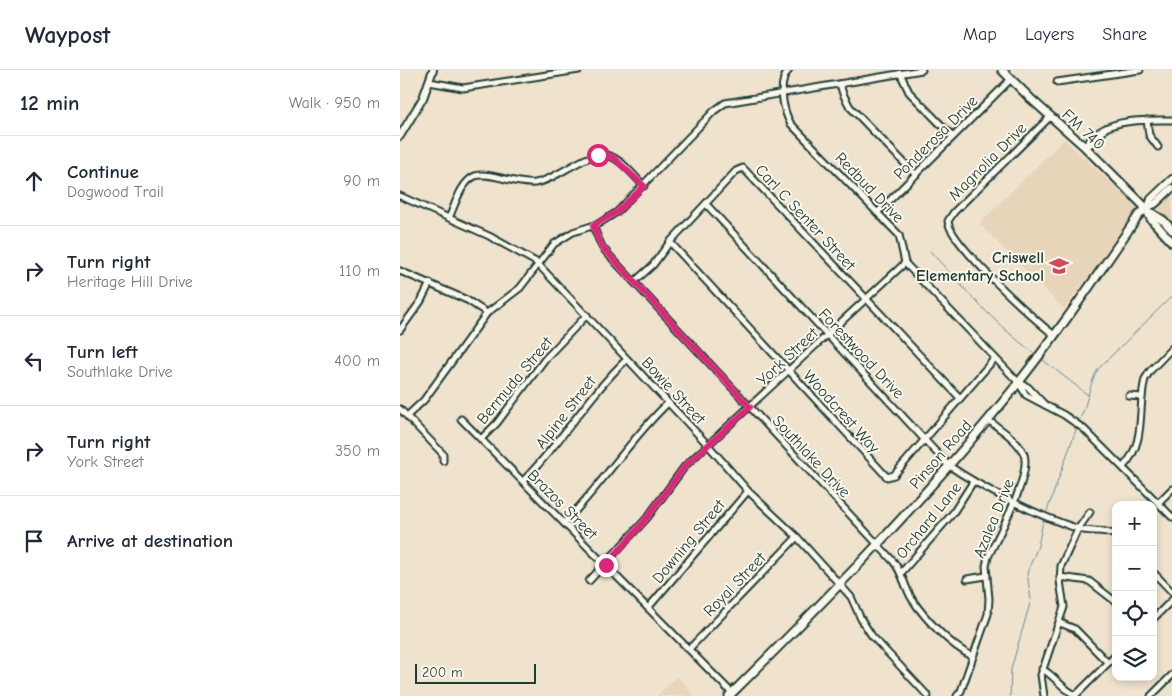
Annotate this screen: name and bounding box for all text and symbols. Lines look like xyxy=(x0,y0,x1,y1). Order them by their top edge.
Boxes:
text: Waypost xyxy=(25,21,110,49)
text: Map xyxy=(963,24,997,45)
text: Layers xyxy=(1025,24,1074,45)
text: Share xyxy=(1102,24,1147,45)
text: 12 min xyxy=(20,91,79,115)
street label: Ponderosa Drive xyxy=(890,92,981,183)
text: Walk · 950 m xyxy=(289,94,380,112)
street label: FM 740 xyxy=(1058,106,1108,154)
street label: Magnolia Drive xyxy=(945,119,1030,204)
route start xyxy=(587,144,610,167)
street label: Redbud Drive xyxy=(831,149,907,227)
text: Continue xyxy=(67,161,139,183)
street label: Carl C Senter Street xyxy=(752,161,859,275)
icon: ahead xyxy=(20,167,48,195)
text: 90 m xyxy=(343,172,380,190)
text: Dogwood Trail xyxy=(67,183,164,201)
place label: Criswell Elementary School xyxy=(916,249,1044,285)
text: Turn right xyxy=(67,251,151,273)
school or university icon: Criswell Elementary School xyxy=(1048,255,1070,277)
icon: right xyxy=(20,257,48,285)
text: 110 m xyxy=(339,262,380,280)
text: Heritage Hill Drive xyxy=(67,273,193,291)
street label: Forestwood Drive xyxy=(815,305,908,402)
street label: York Street xyxy=(754,324,822,389)
street label: Bermuda Street xyxy=(473,333,557,428)
text: Turn left xyxy=(67,341,138,363)
icon: left xyxy=(20,347,48,375)
text: 400 m xyxy=(334,352,380,370)
street label: Bowie Street xyxy=(638,354,709,428)
text: Southlake Drive xyxy=(67,363,173,381)
street label: Woodcrest Way xyxy=(799,367,884,457)
street label: Alpine Street xyxy=(532,372,600,453)
street label: Southlake Drive xyxy=(769,412,854,501)
street label: Pinson Road xyxy=(906,417,976,493)
text: Turn right xyxy=(67,431,151,453)
icon: right xyxy=(20,437,48,465)
text: 350 m xyxy=(335,442,380,460)
text: York Street xyxy=(67,453,144,471)
street label: Brazos Street xyxy=(524,466,601,544)
street label: Azalea Drive xyxy=(970,476,1018,561)
street label: Orchard Lane xyxy=(892,479,965,563)
street label: Downing Street xyxy=(649,496,729,587)
map controls xyxy=(1112,501,1157,681)
button: + xyxy=(1112,501,1157,546)
icon: arrive xyxy=(20,527,48,555)
text: Arrive at destination xyxy=(67,530,233,552)
button: − xyxy=(1112,546,1157,591)
street label: Royal Street xyxy=(700,549,770,620)
route end xyxy=(595,554,618,577)
button: locate xyxy=(1112,591,1157,636)
button: layers xyxy=(1112,636,1157,681)
scale bar xyxy=(415,661,536,684)
text: 200 m xyxy=(422,664,463,681)

